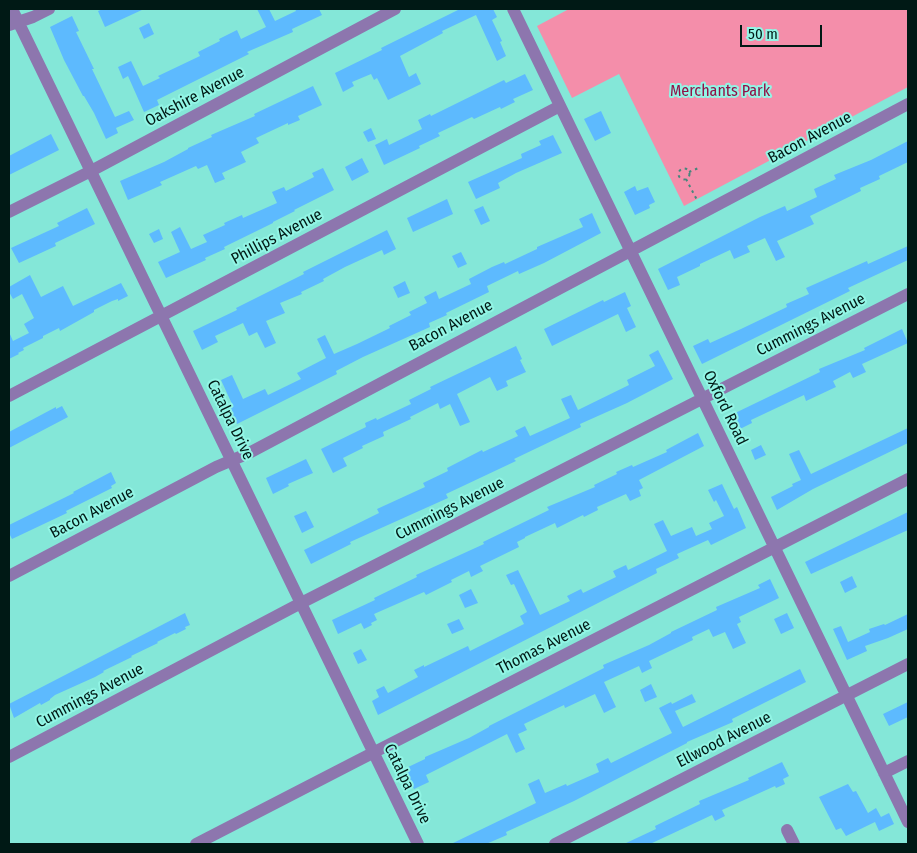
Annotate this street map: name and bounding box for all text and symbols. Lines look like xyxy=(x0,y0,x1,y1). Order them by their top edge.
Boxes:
scale bar xyxy=(742,15,824,47)
text: 50 m xyxy=(748,25,778,43)
street label: Oakshire Avenue xyxy=(142,63,248,131)
park label: Merchants Park xyxy=(670,82,770,102)
street label: Bacon Avenue xyxy=(765,108,855,168)
street label: Phillips Avenue xyxy=(228,205,326,269)
street label: Cummings Avenue xyxy=(753,289,869,361)
street label: Bacon Avenue xyxy=(406,296,496,356)
street label: Oxford Road xyxy=(699,368,751,448)
street label: Catalpa Drive xyxy=(202,377,258,463)
street label: Cummings Avenue xyxy=(392,473,508,545)
street label: Bacon Avenue xyxy=(47,483,137,543)
street label: Thomas Avenue xyxy=(494,615,594,679)
street label: Cummings Avenue xyxy=(33,660,147,732)
street label: Ellwood Avenue xyxy=(674,708,774,772)
street label: Catalpa Drive xyxy=(379,741,435,827)

